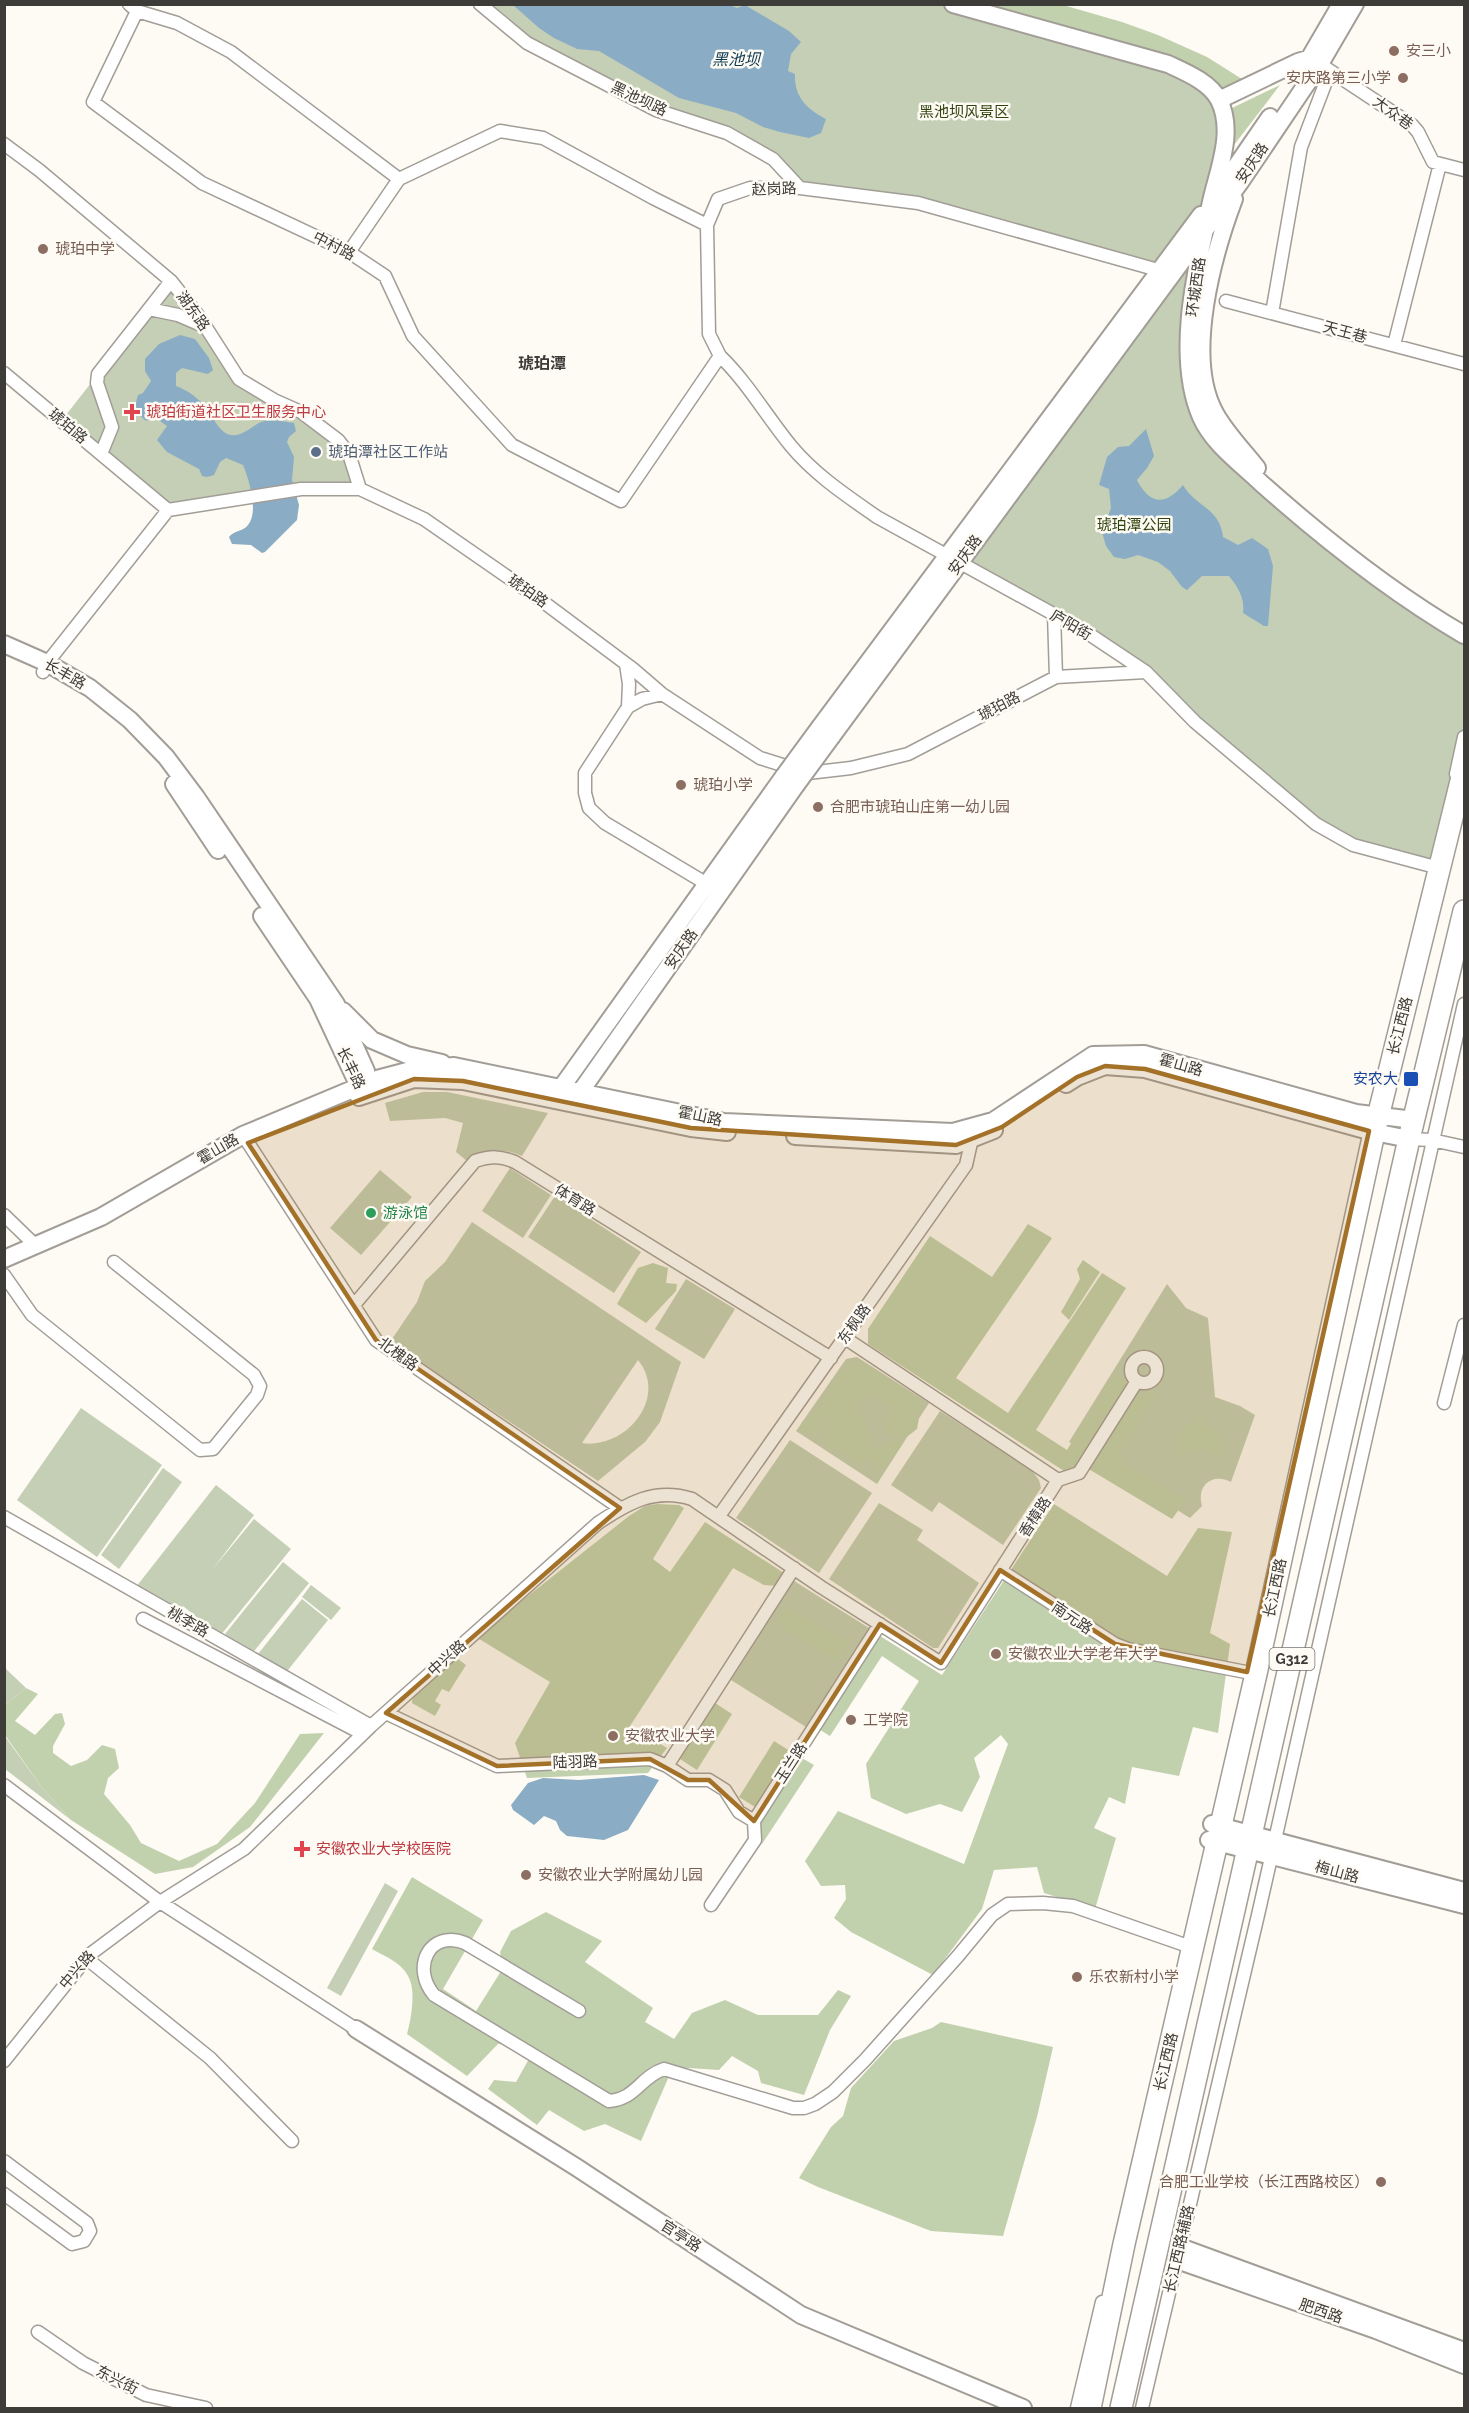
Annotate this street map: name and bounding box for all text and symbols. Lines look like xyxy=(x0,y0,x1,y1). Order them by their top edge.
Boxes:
place label: 安三小 xyxy=(1406,42,1451,60)
marker: 安三小 xyxy=(1387,44,1401,58)
water label: 黑池坝 xyxy=(712,50,762,69)
place label: 安庆路第三小学 xyxy=(1286,69,1391,87)
marker: 安庆路第三小学 xyxy=(1396,71,1410,85)
street label: 黑池坝路 xyxy=(608,78,670,120)
street label: 大众巷 xyxy=(1370,92,1416,134)
park label: 黑池坝风景区 xyxy=(919,103,1009,121)
street label: 安庆路 xyxy=(1232,139,1272,187)
street label: 赵岗路 xyxy=(751,179,797,199)
street label: 中村路 xyxy=(310,228,358,264)
place label: 琥珀中学 xyxy=(55,240,115,258)
marker: 琥珀中学 xyxy=(36,242,50,256)
street label: 环城西路 xyxy=(1183,256,1209,318)
street label: 湖东路 xyxy=(172,288,214,334)
street label: 天王巷 xyxy=(1321,317,1369,347)
district label: 琥珀潭 xyxy=(518,354,566,373)
marker: 琥珀街道社区卫生服务中心 xyxy=(123,403,141,421)
place label: 琥珀街道社区卫生服务中心 xyxy=(146,403,326,421)
street label: 琥珀路 xyxy=(45,405,91,447)
place label: 琥珀潭社区工作站 xyxy=(328,443,448,461)
marker: 琥珀潭社区工作站 xyxy=(309,445,323,459)
park label: 琥珀潭公园 xyxy=(1096,516,1172,534)
street label: 安庆路 xyxy=(944,532,986,578)
street label: 琥珀路 xyxy=(504,571,552,611)
street label: 庐阳街 xyxy=(1047,606,1095,644)
street label: 长丰路 xyxy=(41,655,89,693)
street label: 琥珀路 xyxy=(975,687,1023,725)
place label: 琥珀小学 xyxy=(693,776,753,794)
marker: 琥珀小学 xyxy=(674,778,688,792)
place label: 合肥市琥珀山庄第一幼儿园 xyxy=(830,798,1010,816)
marker: 合肥市琥珀山庄第一幼儿园 xyxy=(811,800,825,814)
street label: 安庆路 xyxy=(661,925,701,973)
street label: 长江西路 xyxy=(1384,995,1416,1057)
street label: 长丰路 xyxy=(333,1044,369,1092)
street label: 霍山路 xyxy=(1157,1050,1205,1080)
place label: 安农大 xyxy=(1353,1070,1398,1088)
marker: 安农大 xyxy=(1402,1070,1420,1088)
street label: 霍山路 xyxy=(676,1103,724,1129)
street label: 霍山路 xyxy=(194,1130,242,1168)
street label: 体育路 xyxy=(551,1180,599,1220)
place label: 游泳馆 xyxy=(383,1204,428,1222)
marker: 游泳馆 xyxy=(364,1206,378,1220)
street label: 东枫路 xyxy=(834,1300,874,1348)
street label: 北槐路 xyxy=(375,1333,421,1375)
street label: 香樟路 xyxy=(1015,1493,1055,1541)
street label: 长江西路 xyxy=(1260,1557,1290,1619)
street label: 南元路 xyxy=(1048,1598,1096,1638)
street label: 桃李路 xyxy=(164,1603,212,1641)
street label: 中兴路 xyxy=(424,1636,470,1680)
place label: 安徽农业大学老年大学 xyxy=(1008,1645,1158,1663)
marker: 安徽农业大学老年大学 xyxy=(989,1647,1003,1661)
road number: G312 xyxy=(1270,1648,1314,1670)
place label: 工学院 xyxy=(863,1711,908,1729)
marker: 工学院 xyxy=(844,1713,858,1727)
place label: 安徽农业大学 xyxy=(625,1727,715,1745)
marker: 安徽农业大学 xyxy=(606,1729,620,1743)
street label: 玉兰路 xyxy=(771,1739,811,1787)
street label: 陆羽路 xyxy=(552,1752,598,1772)
marker: 安徽农业大学校医院 xyxy=(293,1840,311,1858)
place label: 安徽农业大学校医院 xyxy=(316,1840,451,1858)
street label: 梅山路 xyxy=(1313,1857,1361,1887)
place label: 安徽农业大学附属幼儿园 xyxy=(538,1866,703,1884)
marker: 安徽农业大学附属幼儿园 xyxy=(519,1868,533,1882)
street label: 中兴路 xyxy=(55,1947,99,1993)
place label: 乐农新村小学 xyxy=(1089,1968,1179,1986)
marker: 乐农新村小学 xyxy=(1070,1970,1084,1984)
street label: 长江西路 xyxy=(1150,2031,1182,2093)
place label: 合肥工业学校（长江西路校区） xyxy=(1159,2173,1369,2191)
marker: 合肥工业学校（长江西路校区） xyxy=(1374,2175,1388,2189)
street label: 长江西路辅路 xyxy=(1160,2203,1198,2295)
street label: 官亭路 xyxy=(657,2216,705,2256)
street label: 肥西路 xyxy=(1297,2295,1345,2327)
street label: 东兴街 xyxy=(93,2362,141,2398)

